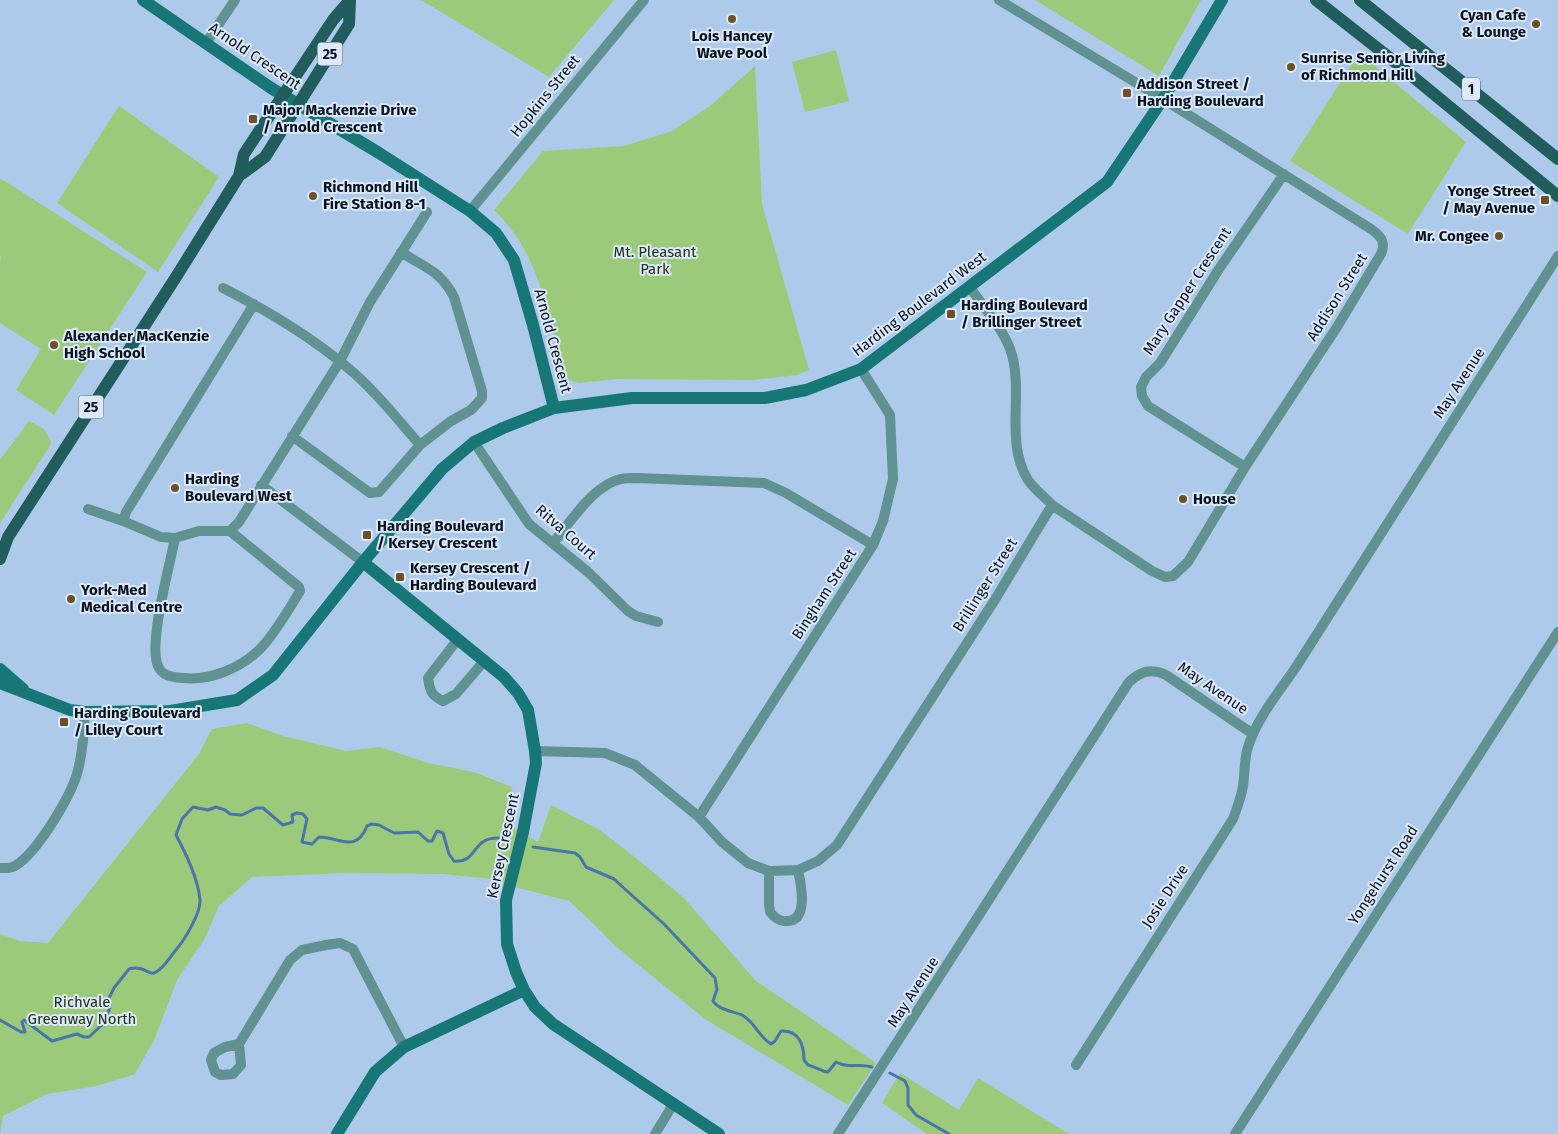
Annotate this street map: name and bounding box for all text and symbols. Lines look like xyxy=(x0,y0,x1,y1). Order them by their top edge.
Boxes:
place label: Cyan Cafe & Lounge xyxy=(1460,6,1526,41)
marker: Lois Hancey Wave Pool xyxy=(726,13,738,25)
marker: Cyan Cafe & Lounge xyxy=(1530,18,1542,30)
street label: Arnold Crescent xyxy=(206,19,305,94)
place label: Lois Hancey Wave Pool xyxy=(692,27,773,62)
road number: 25 xyxy=(318,42,342,66)
place label: Sunrise Senior Living of Richmond Hill xyxy=(1301,49,1446,84)
street label: Hopkins Street xyxy=(506,51,584,141)
marker: Sunrise Senior Living of Richmond Hill xyxy=(1285,61,1297,73)
place label: Addison Street / Harding Boulevard xyxy=(1136,75,1264,110)
road number: 1 xyxy=(1462,78,1480,100)
marker: Addison Street / Harding Boulevard xyxy=(1121,87,1133,99)
place label: Major Mackenzie Drive / Arnold Crescent xyxy=(263,101,416,136)
marker: Major Mackenzie Drive / Arnold Crescent xyxy=(247,113,259,125)
place label: Richmond Hill Fire Station 8-1 xyxy=(323,178,426,213)
place label: Yonge Street / May Avenue xyxy=(1442,182,1535,217)
marker: Richmond Hill Fire Station 8-1 xyxy=(307,190,319,202)
marker: Yonge Street / May Avenue xyxy=(1539,194,1551,206)
street label: Mary Gapper Crescent xyxy=(1139,223,1235,358)
place label: Mr. Congee xyxy=(1415,227,1489,245)
marker: Mr. Congee xyxy=(1493,230,1505,242)
park label: Mt. Pleasant Park xyxy=(614,243,697,278)
street label: Harding Boulevard West xyxy=(849,247,990,360)
street label: Addison Street xyxy=(1303,249,1371,344)
street label: Arnold Crescent xyxy=(530,287,576,396)
place label: Harding Boulevard / Brillinger Street xyxy=(961,296,1088,331)
marker: Harding Boulevard / Brillinger Street xyxy=(945,308,957,320)
place label: Alexander MacKenzie High School xyxy=(63,327,209,362)
marker: Alexander MacKenzie High School xyxy=(48,339,60,351)
street label: May Avenue xyxy=(1429,344,1489,422)
road number: 25 xyxy=(78,396,104,418)
place label: Harding Boulevard West xyxy=(185,470,292,505)
marker: Harding Boulevard West xyxy=(169,482,181,494)
place label: House xyxy=(1193,490,1236,508)
marker: House xyxy=(1177,493,1189,505)
street label: Ritva Court xyxy=(532,501,601,564)
place label: Harding Boulevard / Kersey Crescent xyxy=(377,517,504,552)
marker: Harding Boulevard / Kersey Crescent xyxy=(361,529,373,541)
street label: Brillinger Street xyxy=(949,534,1021,635)
street label: Bingham Street xyxy=(788,545,860,643)
place label: Kersey Crescent / Harding Boulevard xyxy=(410,559,537,594)
marker: Kersey Crescent / Harding Boulevard xyxy=(394,571,406,583)
place label: York-Med Medical Centre xyxy=(80,581,182,616)
marker: York-Med Medical Centre xyxy=(65,593,77,605)
street label: May Avenue xyxy=(1174,658,1252,718)
place label: Harding Boulevard / Lilley Court xyxy=(74,704,201,739)
marker: Harding Boulevard / Lilley Court xyxy=(58,716,70,728)
street label: Kersey Crescent xyxy=(483,791,523,900)
street label: Yongehurst Road xyxy=(1344,822,1422,928)
street label: Josie Drive xyxy=(1138,861,1192,931)
street label: May Avenue xyxy=(883,953,943,1031)
park label: Richvale Greenway North xyxy=(28,993,136,1028)

